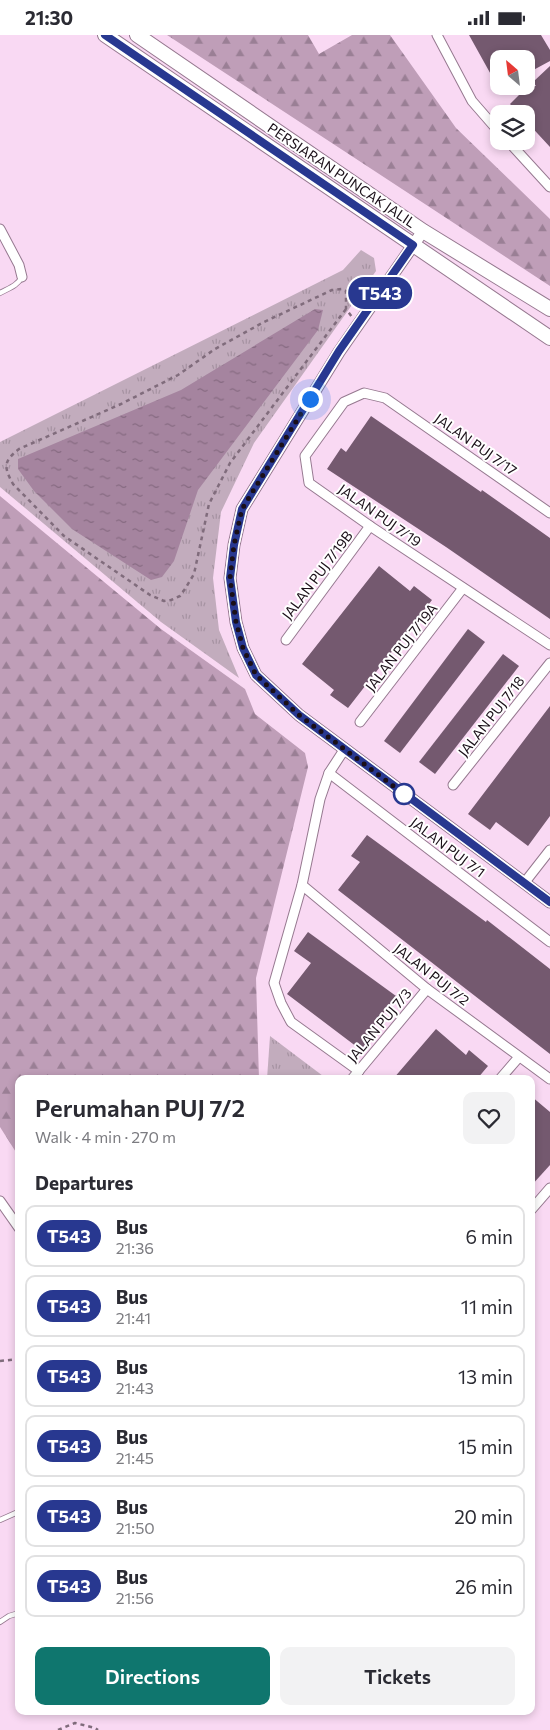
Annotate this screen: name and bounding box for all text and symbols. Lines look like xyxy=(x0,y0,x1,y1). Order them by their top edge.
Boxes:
text: 21:30 xyxy=(25,6,73,29)
north arrow xyxy=(490,50,535,95)
map controls xyxy=(490,50,535,150)
button: layers xyxy=(490,105,535,150)
street label: PERSIARAN PUNCAK JALIL xyxy=(265,119,419,231)
line badge: T543 xyxy=(345,277,415,309)
text: T543 xyxy=(358,282,402,304)
your location xyxy=(298,387,323,412)
street label: JALAN PUJ 7/17 xyxy=(432,409,520,479)
street label: JALAN PUJ 7/19 xyxy=(335,480,425,550)
street label: JALAN PUJ 7/19B xyxy=(278,527,356,623)
street label: JALAN PUJ 7/19A xyxy=(361,599,441,694)
street label: JALAN PUJ 7/18 xyxy=(454,672,528,760)
unlabelled marker xyxy=(393,783,415,805)
street label: JALAN PUJ 7/1 xyxy=(407,813,489,881)
street label: JALAN PUJ 7/2 xyxy=(391,939,473,1009)
street label: JALAN PUJ 7/3 xyxy=(343,985,415,1065)
button: heart xyxy=(463,1092,515,1144)
text: Perumahan PUJ 7/2 xyxy=(35,1093,245,1122)
text: Walk · 4 min · 270 m xyxy=(35,1127,176,1146)
text: Departures xyxy=(35,1171,133,1194)
text: Bus xyxy=(116,1215,148,1238)
text: T543 xyxy=(47,1225,91,1247)
text: 6 min xyxy=(465,1225,513,1248)
text: 21:36 xyxy=(116,1238,154,1257)
text: Bus xyxy=(116,1285,148,1308)
text: T543 xyxy=(47,1295,91,1317)
text: 11 min xyxy=(461,1295,513,1318)
text: 21:41 xyxy=(116,1308,151,1327)
text: Bus xyxy=(116,1355,148,1378)
text: T543 xyxy=(47,1365,91,1387)
text: 13 min xyxy=(458,1365,513,1388)
text: 21:43 xyxy=(116,1378,154,1397)
text: Bus xyxy=(116,1425,148,1448)
text: T543 xyxy=(47,1435,91,1457)
text: 15 min xyxy=(458,1435,513,1458)
text: 21:45 xyxy=(116,1448,154,1467)
text: Bus xyxy=(116,1495,148,1518)
text: T543 xyxy=(47,1505,91,1527)
text: 20 min xyxy=(454,1505,513,1528)
text: 21:50 xyxy=(116,1518,155,1537)
text: Bus xyxy=(116,1565,148,1588)
text: T543 xyxy=(47,1575,91,1597)
text: 26 min xyxy=(455,1575,513,1598)
text: 21:56 xyxy=(116,1588,154,1607)
button: Directions xyxy=(35,1647,270,1705)
button: Tickets xyxy=(280,1647,515,1705)

